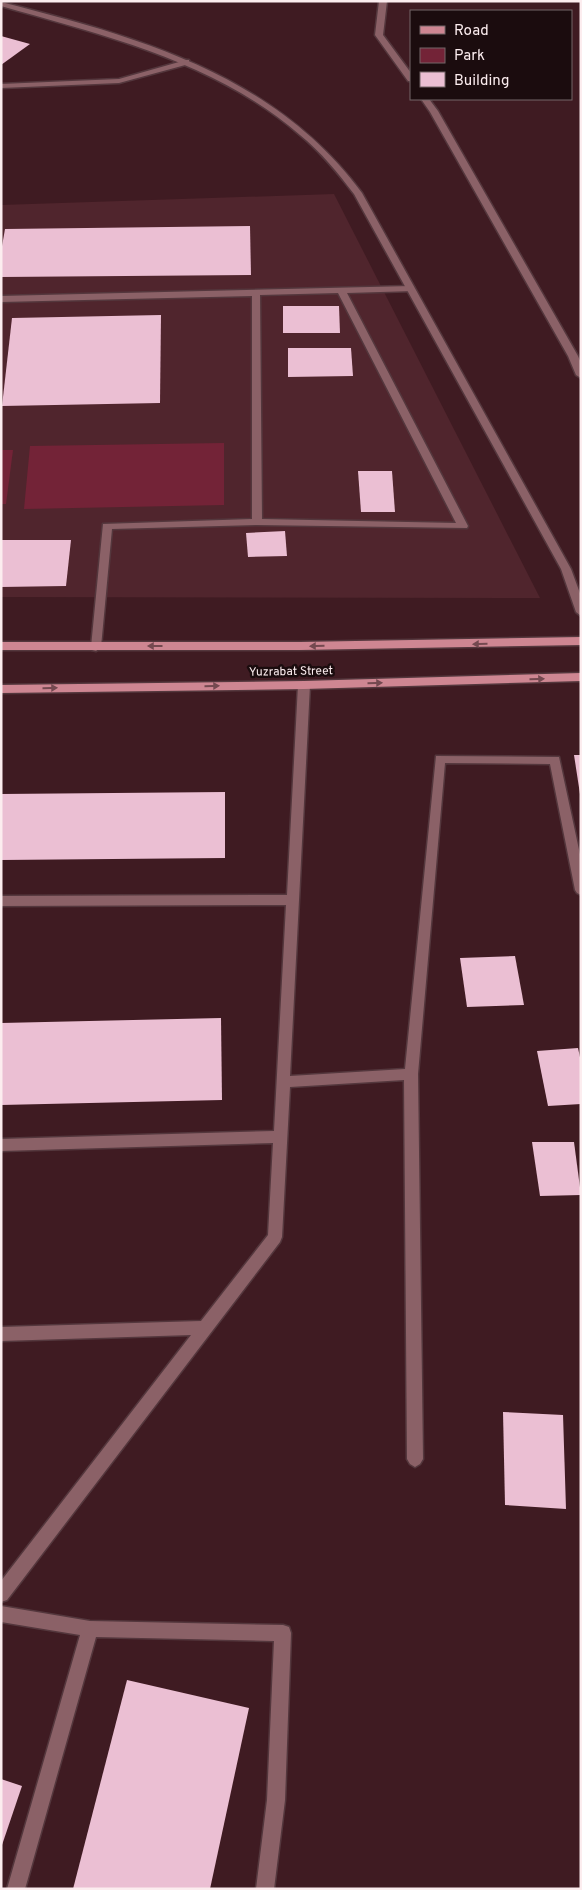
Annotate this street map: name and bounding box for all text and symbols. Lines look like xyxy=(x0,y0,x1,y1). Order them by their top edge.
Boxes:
legend xyxy=(410,10,572,100)
text: Road xyxy=(454,22,489,41)
text: Park xyxy=(454,47,485,66)
text: Building xyxy=(454,72,509,91)
one-way arrow xyxy=(471,640,487,648)
one-way arrow xyxy=(146,642,162,650)
one-way arrow xyxy=(309,642,325,650)
street label: Yuzrabat Street xyxy=(249,663,333,681)
one-way arrow xyxy=(530,674,546,682)
one-way arrow xyxy=(367,679,383,687)
one-way arrow xyxy=(205,682,221,690)
one-way arrow xyxy=(42,684,58,692)

